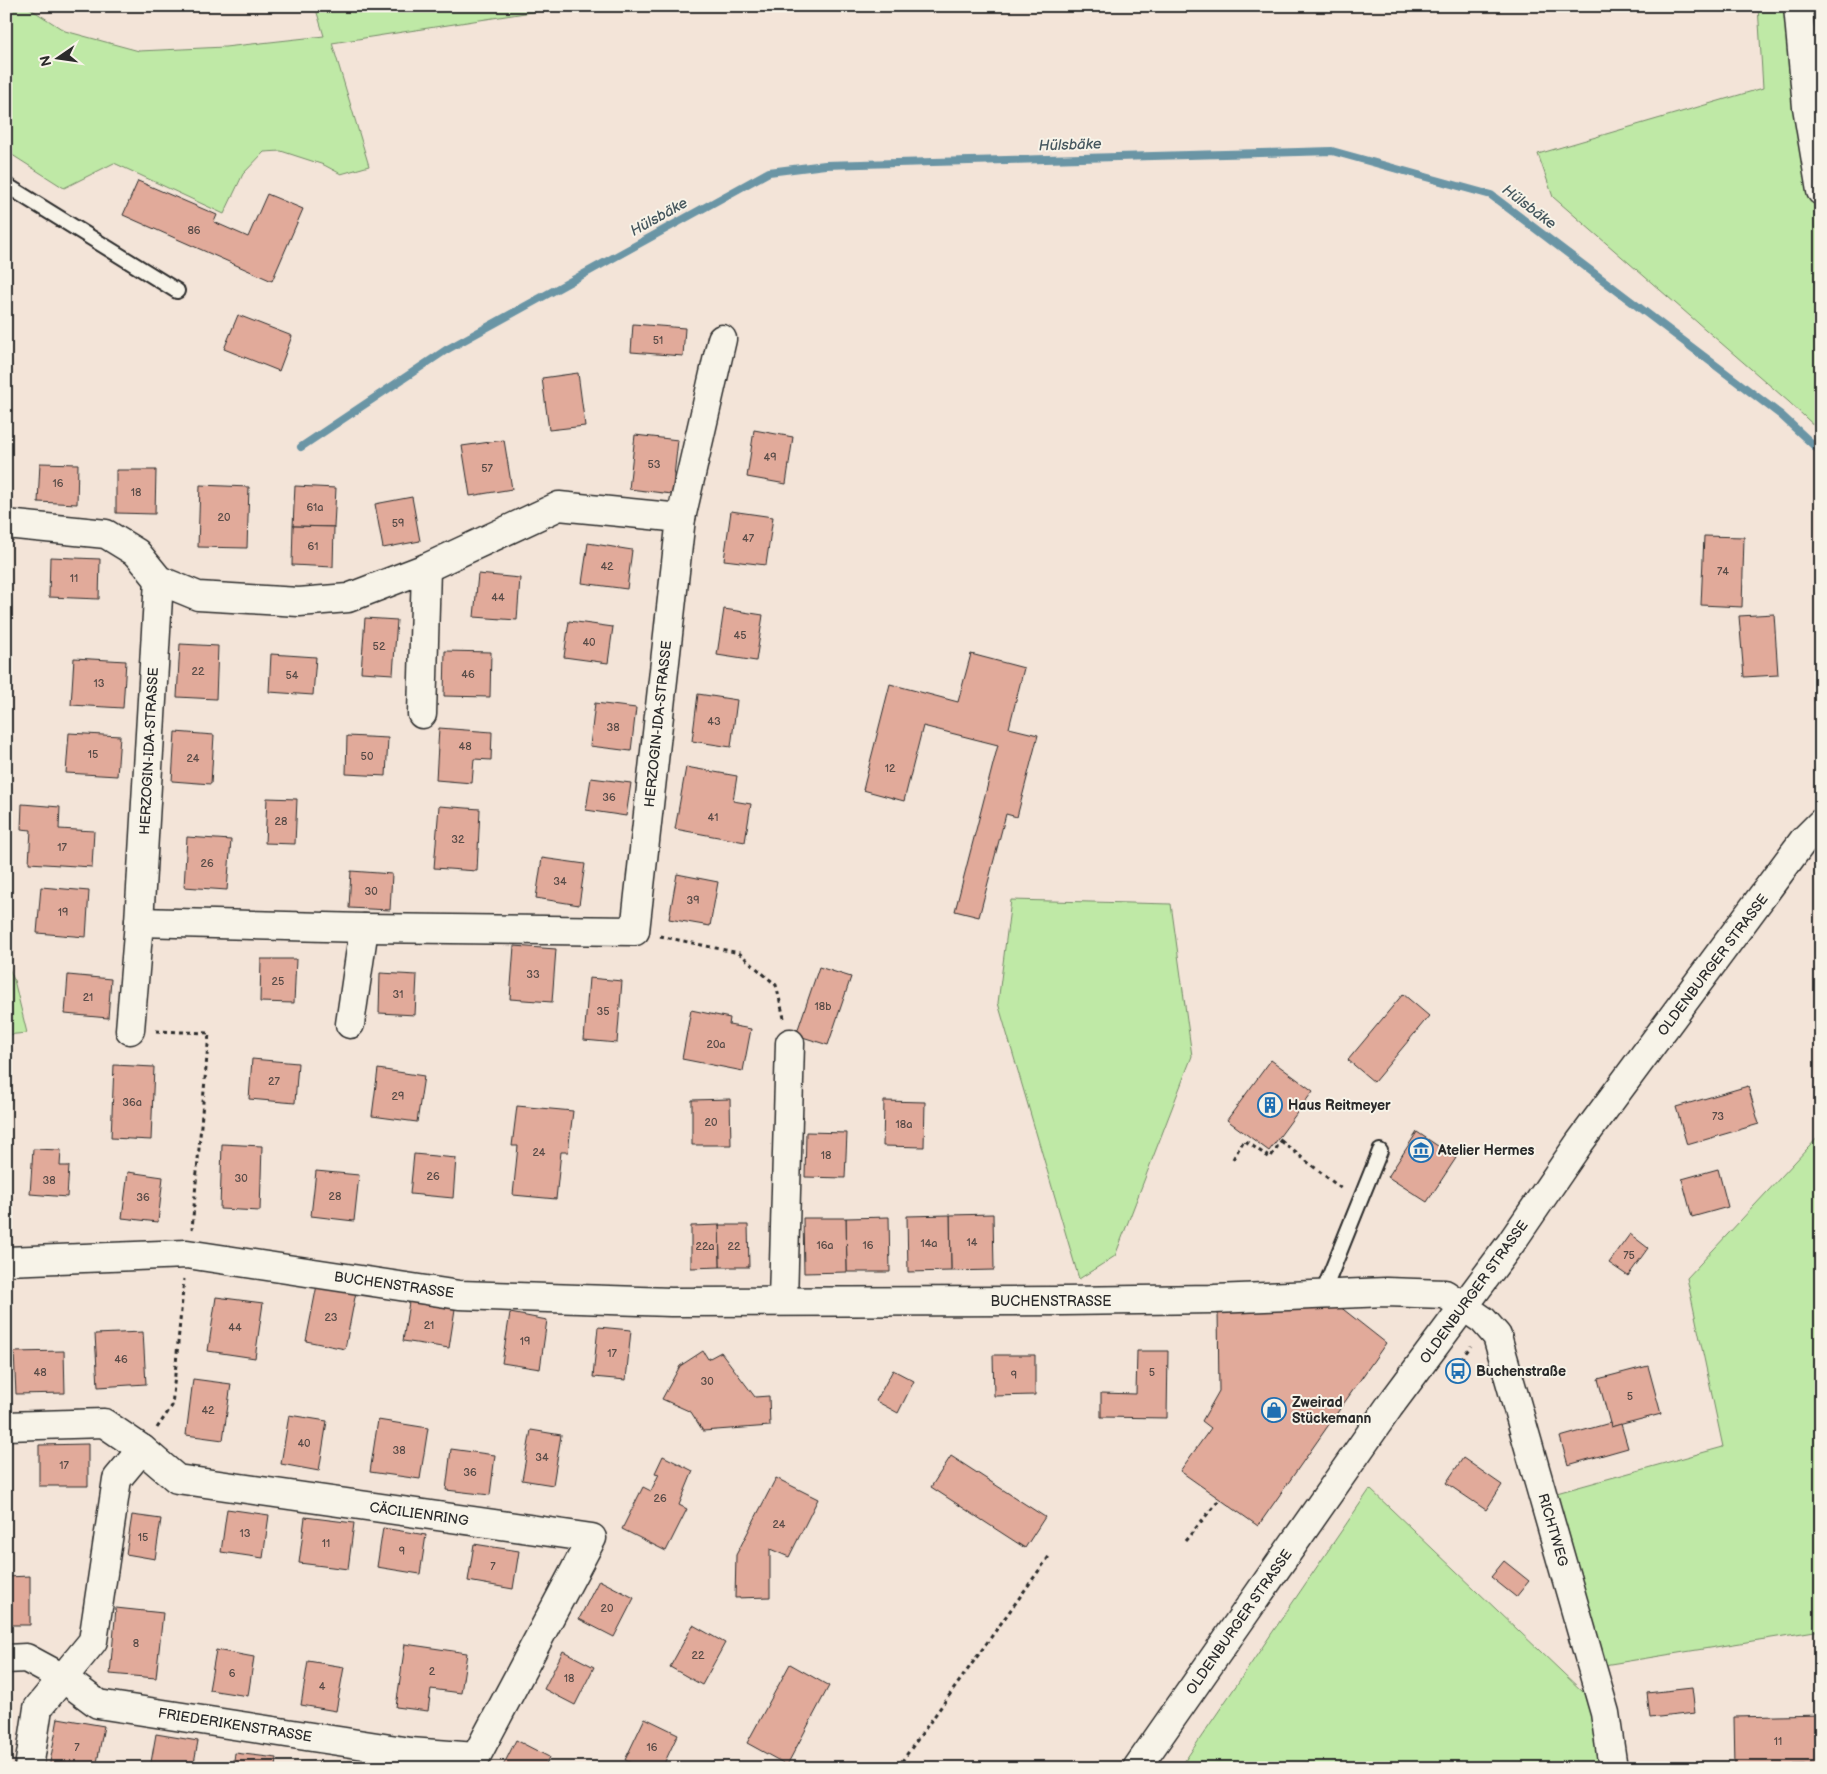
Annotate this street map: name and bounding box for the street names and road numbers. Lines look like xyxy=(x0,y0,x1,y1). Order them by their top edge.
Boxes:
street label: HERZOGIN-IDA-STRASSE xyxy=(641,640,675,808)
street label: HERZOGIN-IDA-STRASSE xyxy=(136,667,162,835)
street label: OLDENBURGER STRASSE xyxy=(1654,891,1772,1039)
street label: OLDENBURGER STRASSE xyxy=(1416,1217,1532,1367)
street label: BUCHENSTRASSE xyxy=(333,1268,455,1302)
street label: BUCHENSTRASSE xyxy=(990,1293,1112,1310)
street label: RICHTWEG xyxy=(1534,1492,1572,1569)
street label: CÄCILIENRING xyxy=(368,1499,470,1529)
street label: OLDENBURGER STRASSE xyxy=(1182,1546,1296,1698)
street label: FRIEDERIKENSTRASSE xyxy=(157,1704,313,1746)

